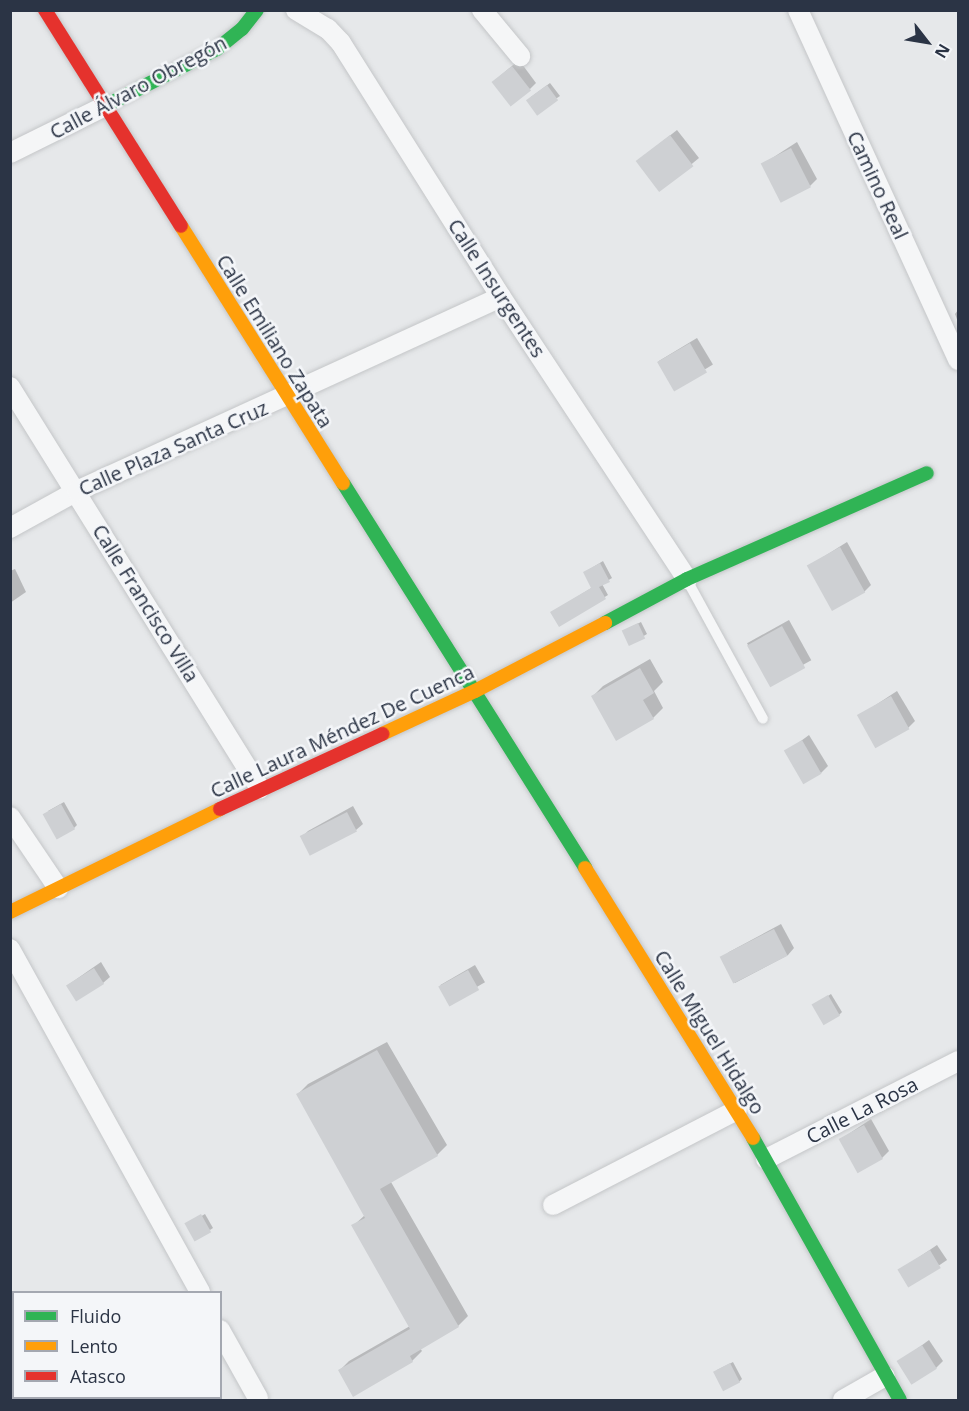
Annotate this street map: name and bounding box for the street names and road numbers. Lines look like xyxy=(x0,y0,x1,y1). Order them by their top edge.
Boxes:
street label: Calle Álvaro Obregón xyxy=(45,30,231,144)
street label: Camino Real xyxy=(843,127,913,243)
street label: Calle Insurgentes xyxy=(443,214,551,362)
street label: Calle Emiliano Zapata xyxy=(212,250,338,432)
street label: Calle Plaza Santa Cruz xyxy=(75,395,271,501)
street label: Calle Francisco Villa xyxy=(88,520,204,686)
street label: Calle Laura Méndez De Cuenca xyxy=(206,659,478,803)
street label: Calle Miguel Hidalgo xyxy=(650,946,770,1118)
street label: Calle La Rosa xyxy=(802,1072,922,1148)

